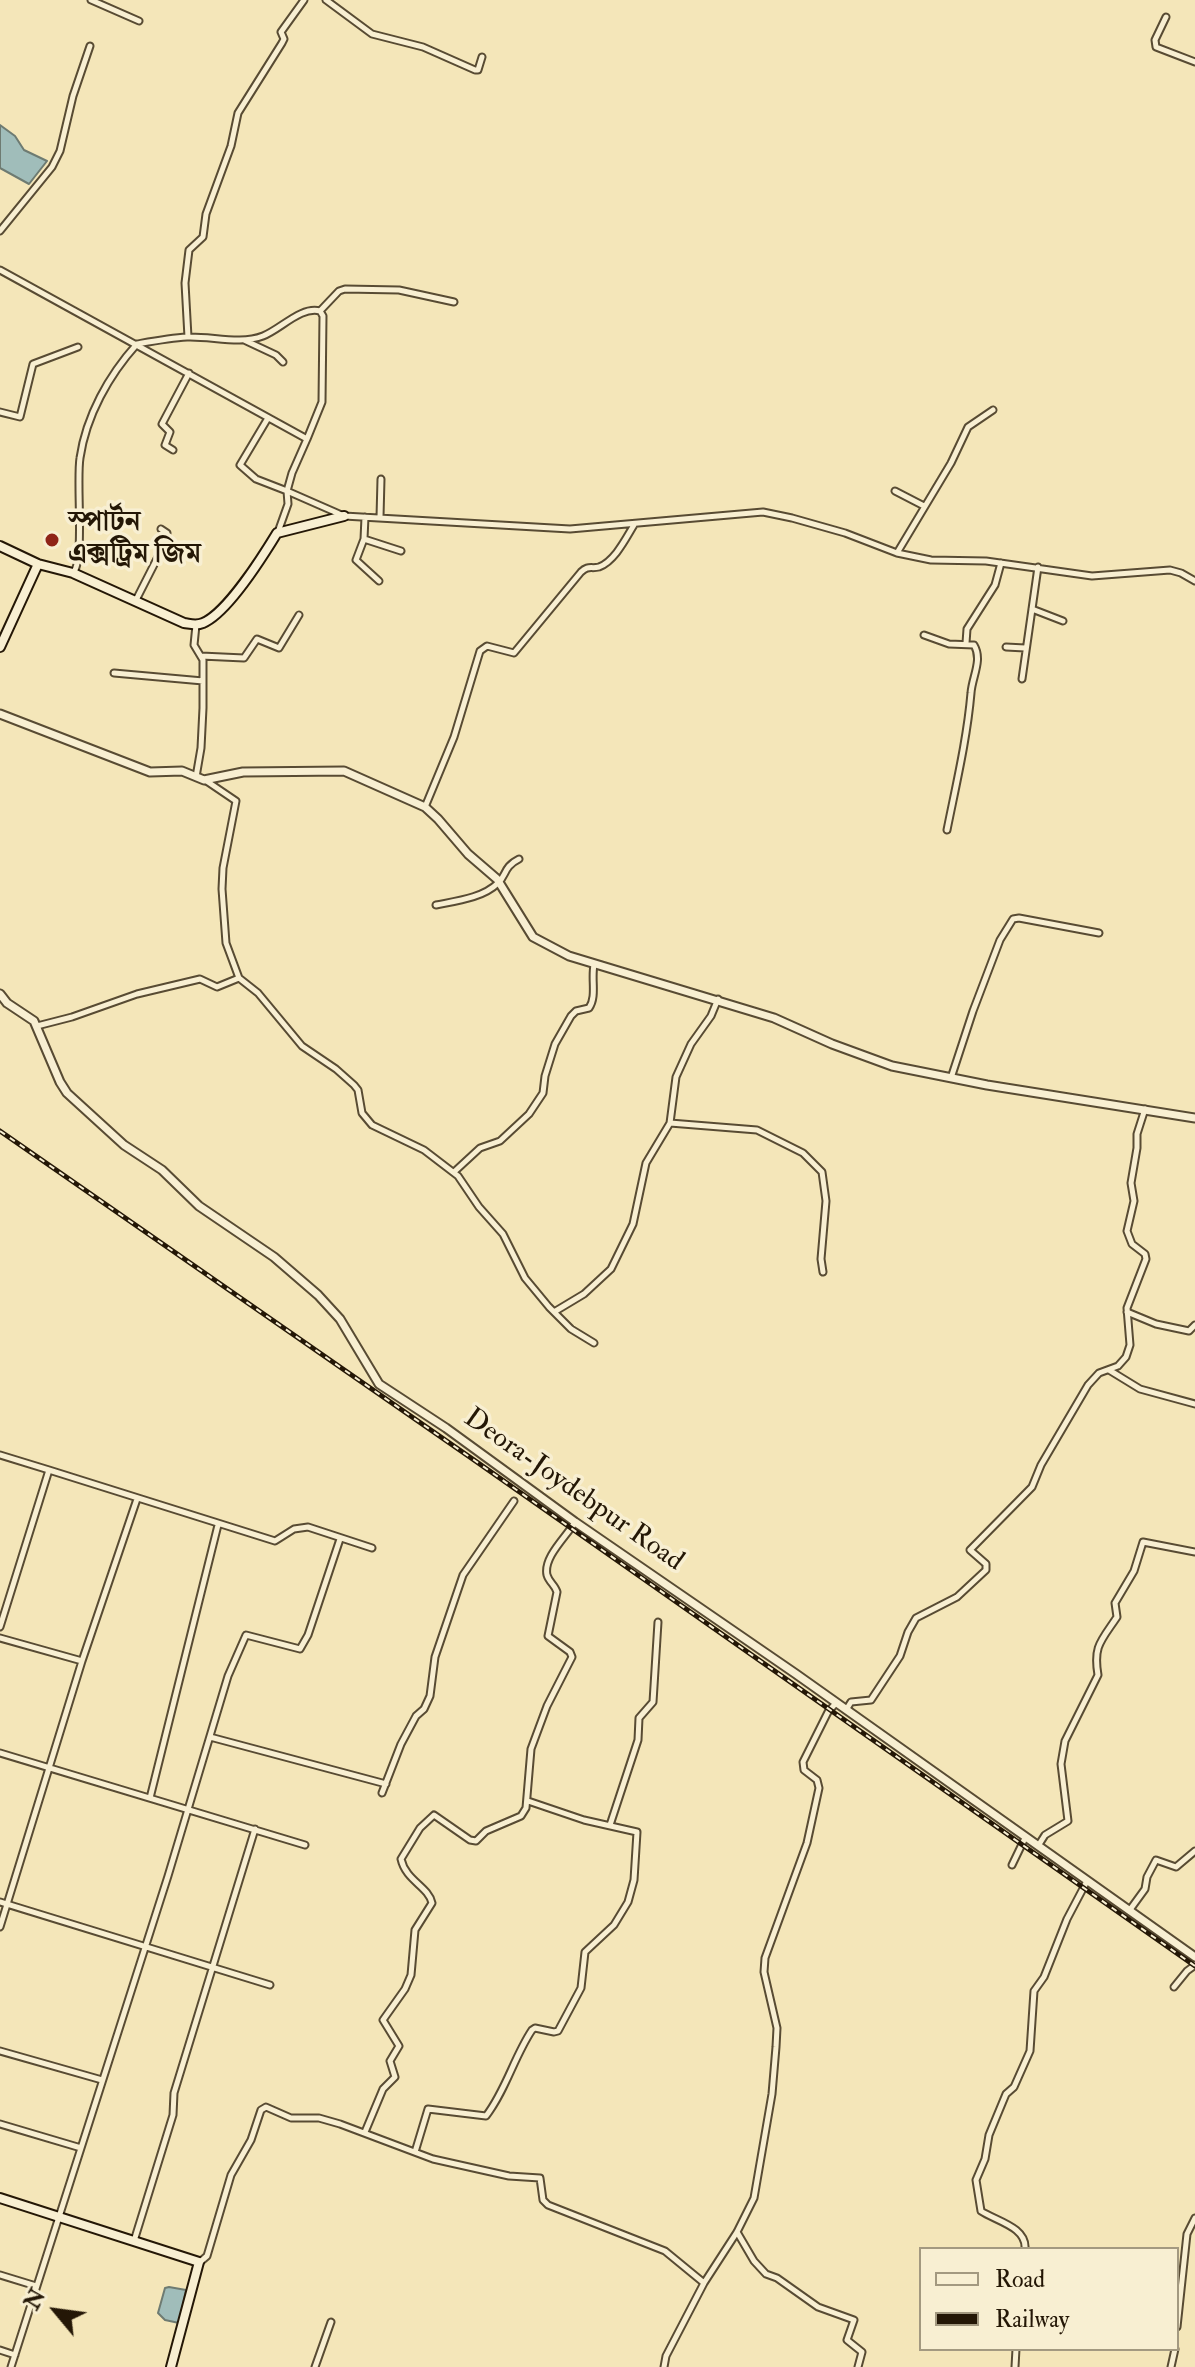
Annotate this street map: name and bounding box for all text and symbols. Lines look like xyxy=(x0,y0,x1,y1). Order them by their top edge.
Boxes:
place label: স্পার্টন এক্সট্রিম জিম xyxy=(68,507,201,573)
marker: স্পার্টন এক্সট্রিম জিম xyxy=(43,531,61,549)
street label: Deora-Joydebpur Road xyxy=(457,1403,689,1579)
legend xyxy=(919,2247,1179,2351)
text: Road xyxy=(995,2264,1045,2295)
north arrow xyxy=(16,2271,96,2351)
text: N xyxy=(18,2284,52,2315)
text: Railway xyxy=(995,2304,1069,2335)

